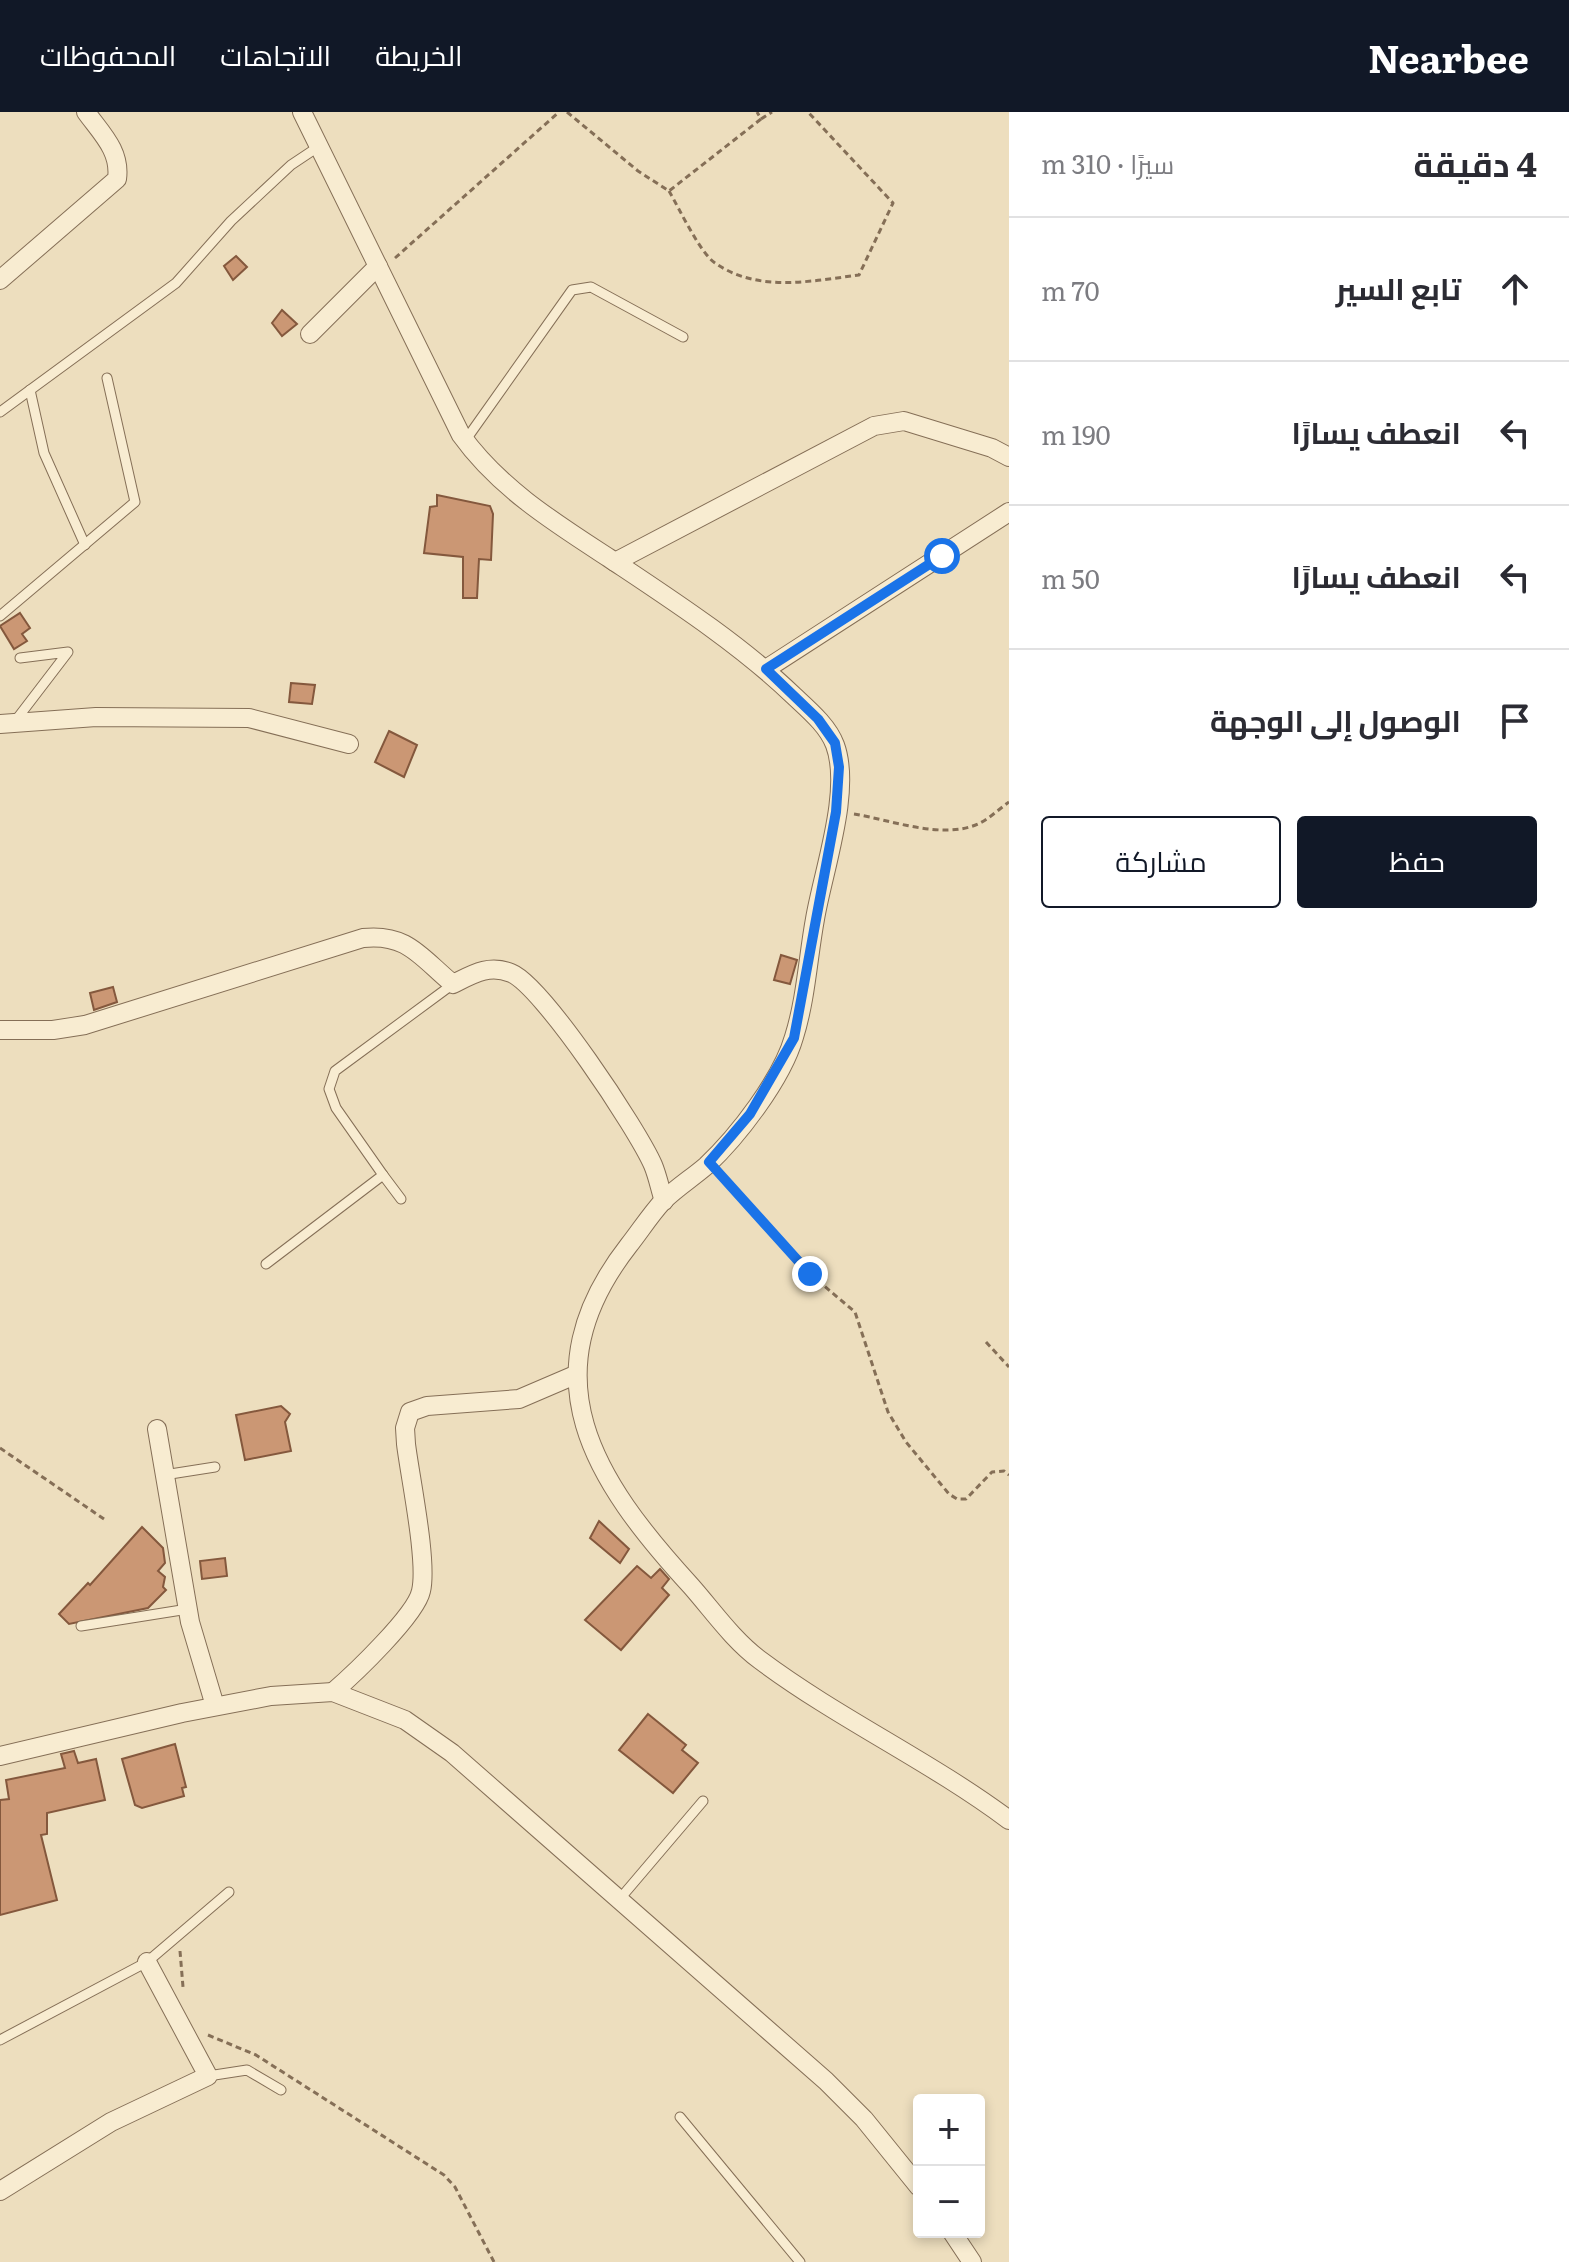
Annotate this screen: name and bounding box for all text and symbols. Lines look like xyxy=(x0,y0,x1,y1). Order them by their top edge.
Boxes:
text: Nearbee xyxy=(1368,28,1529,85)
text: المحفوظات xyxy=(40,33,176,75)
text: الاتجاهات xyxy=(220,33,331,75)
text: الخريطة xyxy=(375,33,463,75)
text: 4 دقيقة xyxy=(1414,137,1537,187)
text: سيرًا · 310 m xyxy=(1041,143,1174,182)
text: تابع السير xyxy=(1336,265,1461,309)
icon: ahead xyxy=(1493,267,1537,311)
text: 70 m xyxy=(1041,270,1100,309)
text: انعطف يسارًا xyxy=(1291,409,1461,453)
icon: left xyxy=(1493,411,1537,455)
text: 190 m xyxy=(1041,414,1111,453)
route start xyxy=(924,538,960,574)
text: انعطف يسارًا xyxy=(1291,553,1461,597)
icon: left xyxy=(1493,555,1537,599)
text: 50 m xyxy=(1041,558,1100,597)
text: الوصول إلى الوجهة xyxy=(1210,697,1461,741)
icon: arrive xyxy=(1493,699,1537,743)
button: مشاركة xyxy=(1041,816,1281,908)
button: حفظ xyxy=(1297,816,1537,908)
route end xyxy=(792,1256,828,1292)
map controls xyxy=(913,2094,985,2238)
button: + xyxy=(913,2094,985,2166)
button: − xyxy=(913,2166,985,2238)

